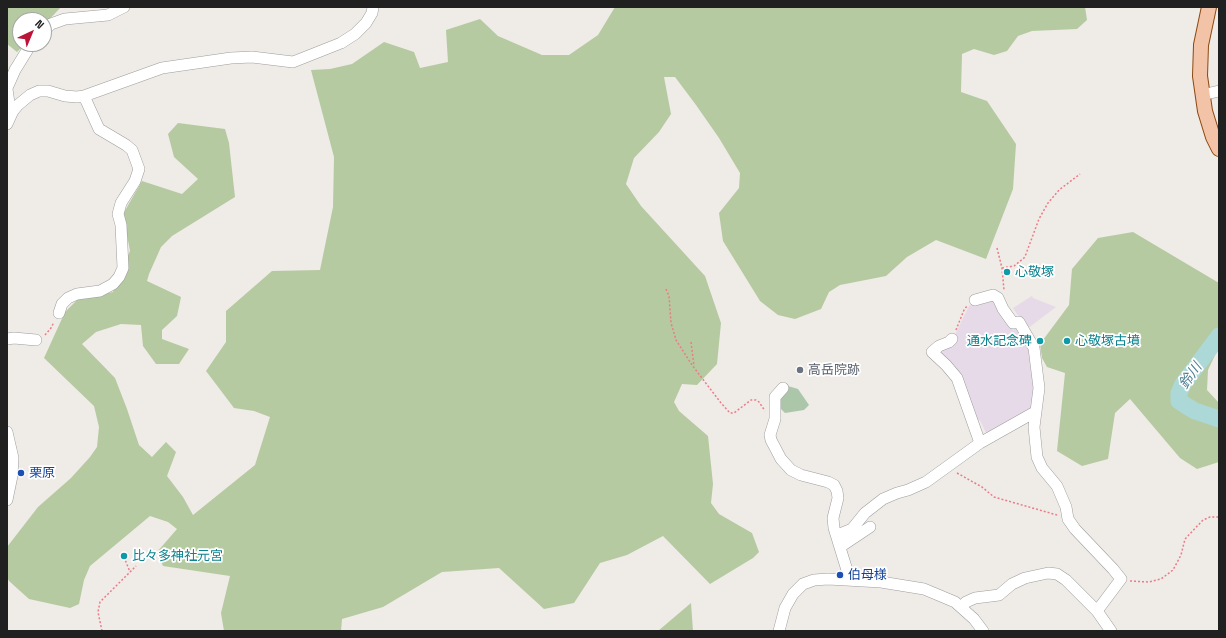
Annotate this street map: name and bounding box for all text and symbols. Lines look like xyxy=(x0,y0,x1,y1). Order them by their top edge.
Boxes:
north arrow xyxy=(12,12,52,52)
text: N xyxy=(32,16,47,32)
place label: 心敬塚 xyxy=(1015,264,1054,280)
marker: 心敬塚 xyxy=(1002,267,1012,277)
place label: 通水記念碑 xyxy=(967,333,1032,349)
place label: 心敬塚古墳 xyxy=(1075,333,1140,349)
marker: 通水記念碑 xyxy=(1035,336,1045,346)
marker: 心敬塚古墳 xyxy=(1062,336,1072,346)
water label: 鈴川 xyxy=(1176,360,1206,392)
place label: 高岳院跡 xyxy=(808,362,860,378)
marker: 高岳院跡 xyxy=(795,365,805,375)
place label: 栗原 xyxy=(29,465,55,481)
marker: 栗原 xyxy=(16,468,26,478)
place label: 比々多神社元宮 xyxy=(132,548,223,564)
marker: 比々多神社元宮 xyxy=(119,551,129,561)
place label: 伯母様 xyxy=(848,567,887,583)
marker: 伯母様 xyxy=(835,570,845,580)

